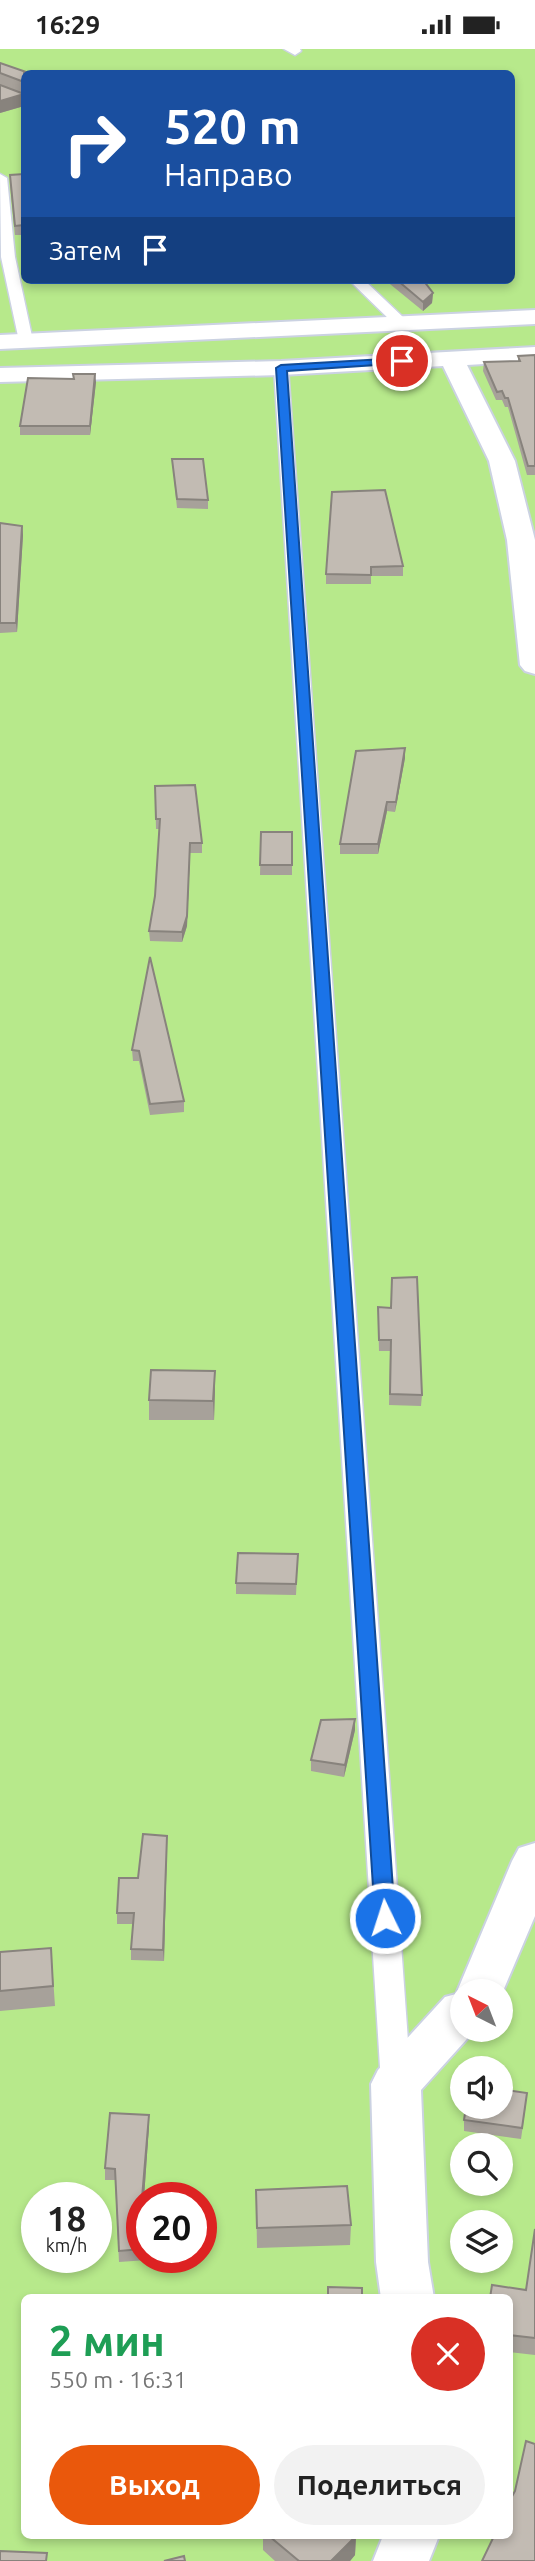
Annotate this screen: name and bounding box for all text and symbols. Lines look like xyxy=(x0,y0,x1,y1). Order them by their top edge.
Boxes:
text: 16:29 xyxy=(35,10,100,39)
icon: right xyxy=(49,98,140,189)
text: 520 m xyxy=(164,98,301,153)
text: Направо xyxy=(164,156,293,192)
icon: arrive xyxy=(136,231,174,269)
text: Затем xyxy=(49,236,122,265)
pin xyxy=(372,331,432,391)
icon: arrive xyxy=(383,342,421,380)
position arrow xyxy=(348,1881,422,1955)
north arrow xyxy=(450,1979,513,2042)
map controls xyxy=(450,1979,513,2273)
button: sound xyxy=(450,2056,513,2119)
button: search xyxy=(450,2133,513,2196)
speed limit sign: 20 xyxy=(126,2182,217,2273)
text: 18 xyxy=(47,2198,86,2238)
button: layers xyxy=(450,2210,513,2273)
text: km/h xyxy=(46,2235,87,2255)
text: 2 мин xyxy=(49,2317,165,2364)
button: close xyxy=(411,2317,485,2391)
text: 550 m · 16:31 xyxy=(49,2367,187,2392)
button: Выход xyxy=(49,2445,260,2525)
button: Поделиться xyxy=(274,2445,485,2525)

